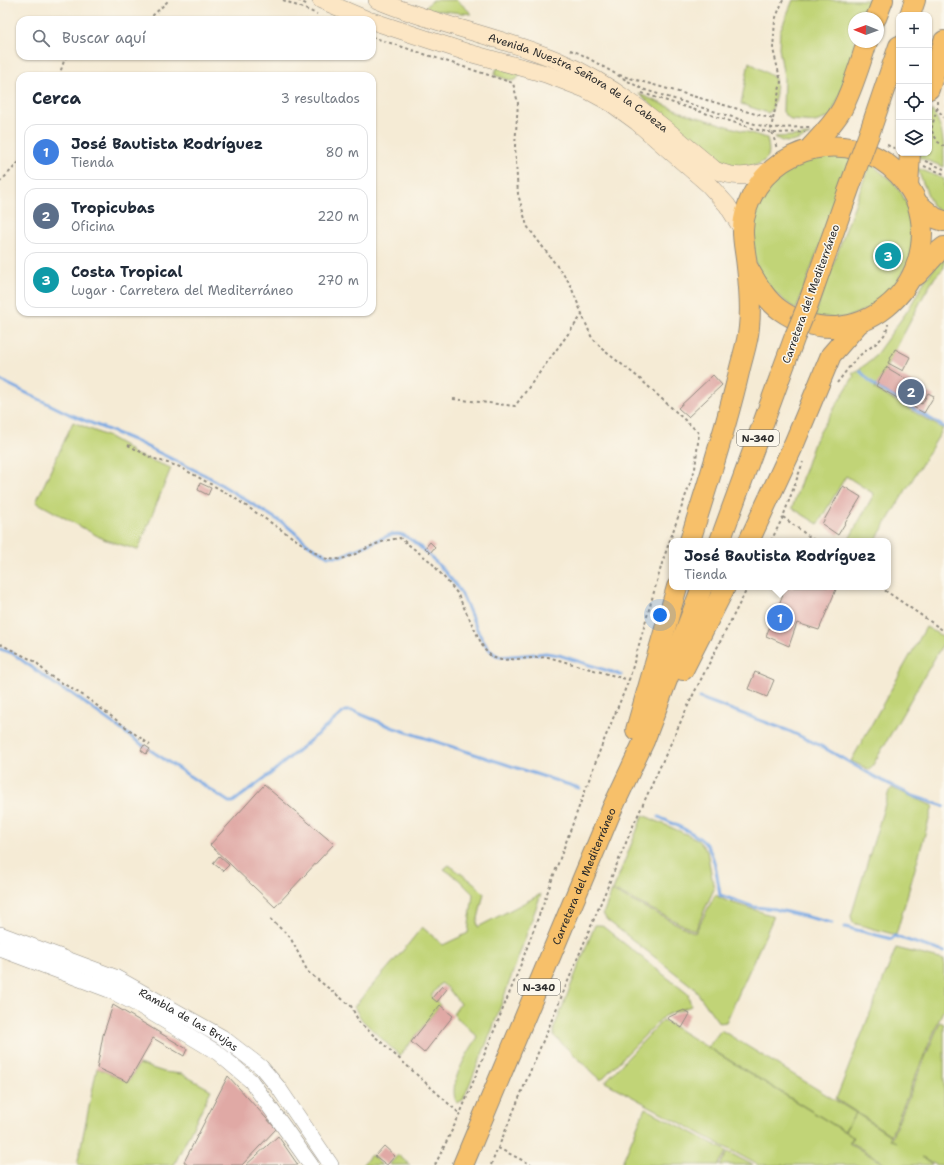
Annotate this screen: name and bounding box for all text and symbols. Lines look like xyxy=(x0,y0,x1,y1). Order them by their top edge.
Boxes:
north arrow xyxy=(848,12,884,48)
map controls xyxy=(896,12,932,156)
button: + xyxy=(896,12,932,48)
search box xyxy=(16,16,376,60)
icon: search xyxy=(30,27,52,49)
text: Buscar aquí xyxy=(62,28,146,48)
street label: Avenida Nuestra Señora de la Cabeza xyxy=(487,29,672,136)
button: − xyxy=(896,48,932,84)
button: locate xyxy=(896,84,932,120)
text: Cerca xyxy=(32,87,81,109)
text: 3 resultados xyxy=(281,90,360,107)
button: layers xyxy=(896,120,932,156)
text: José Bautista Rodríguez xyxy=(71,134,263,154)
text: 1 xyxy=(43,144,49,161)
text: 80 m xyxy=(325,144,359,161)
text: Tienda xyxy=(71,154,114,171)
text: Tropicubas xyxy=(71,198,155,218)
text: 2 xyxy=(41,208,51,225)
text: 220 m xyxy=(317,208,359,225)
text: Oficina xyxy=(71,218,115,235)
street label: Carretera del Mediterráneo xyxy=(779,222,843,366)
pin: 3 xyxy=(875,241,901,271)
text: Costa Tropical xyxy=(71,262,183,282)
text: 3 xyxy=(41,272,51,289)
text: 270 m xyxy=(317,272,359,289)
text: Lugar · Carretera del Mediterráneo xyxy=(71,282,294,299)
pin: 2 xyxy=(898,377,924,407)
road number: N-340 xyxy=(737,430,779,446)
popup xyxy=(669,538,891,590)
text: José Bautista Rodríguez xyxy=(684,546,876,566)
text: Tienda xyxy=(684,566,727,583)
pin: 1 xyxy=(767,603,793,633)
your location xyxy=(650,605,670,625)
street label: Carretera del Mediterráneo xyxy=(548,805,619,947)
road number: N-340 xyxy=(518,979,560,995)
street label: Rambla de las Brujas xyxy=(136,984,242,1055)

